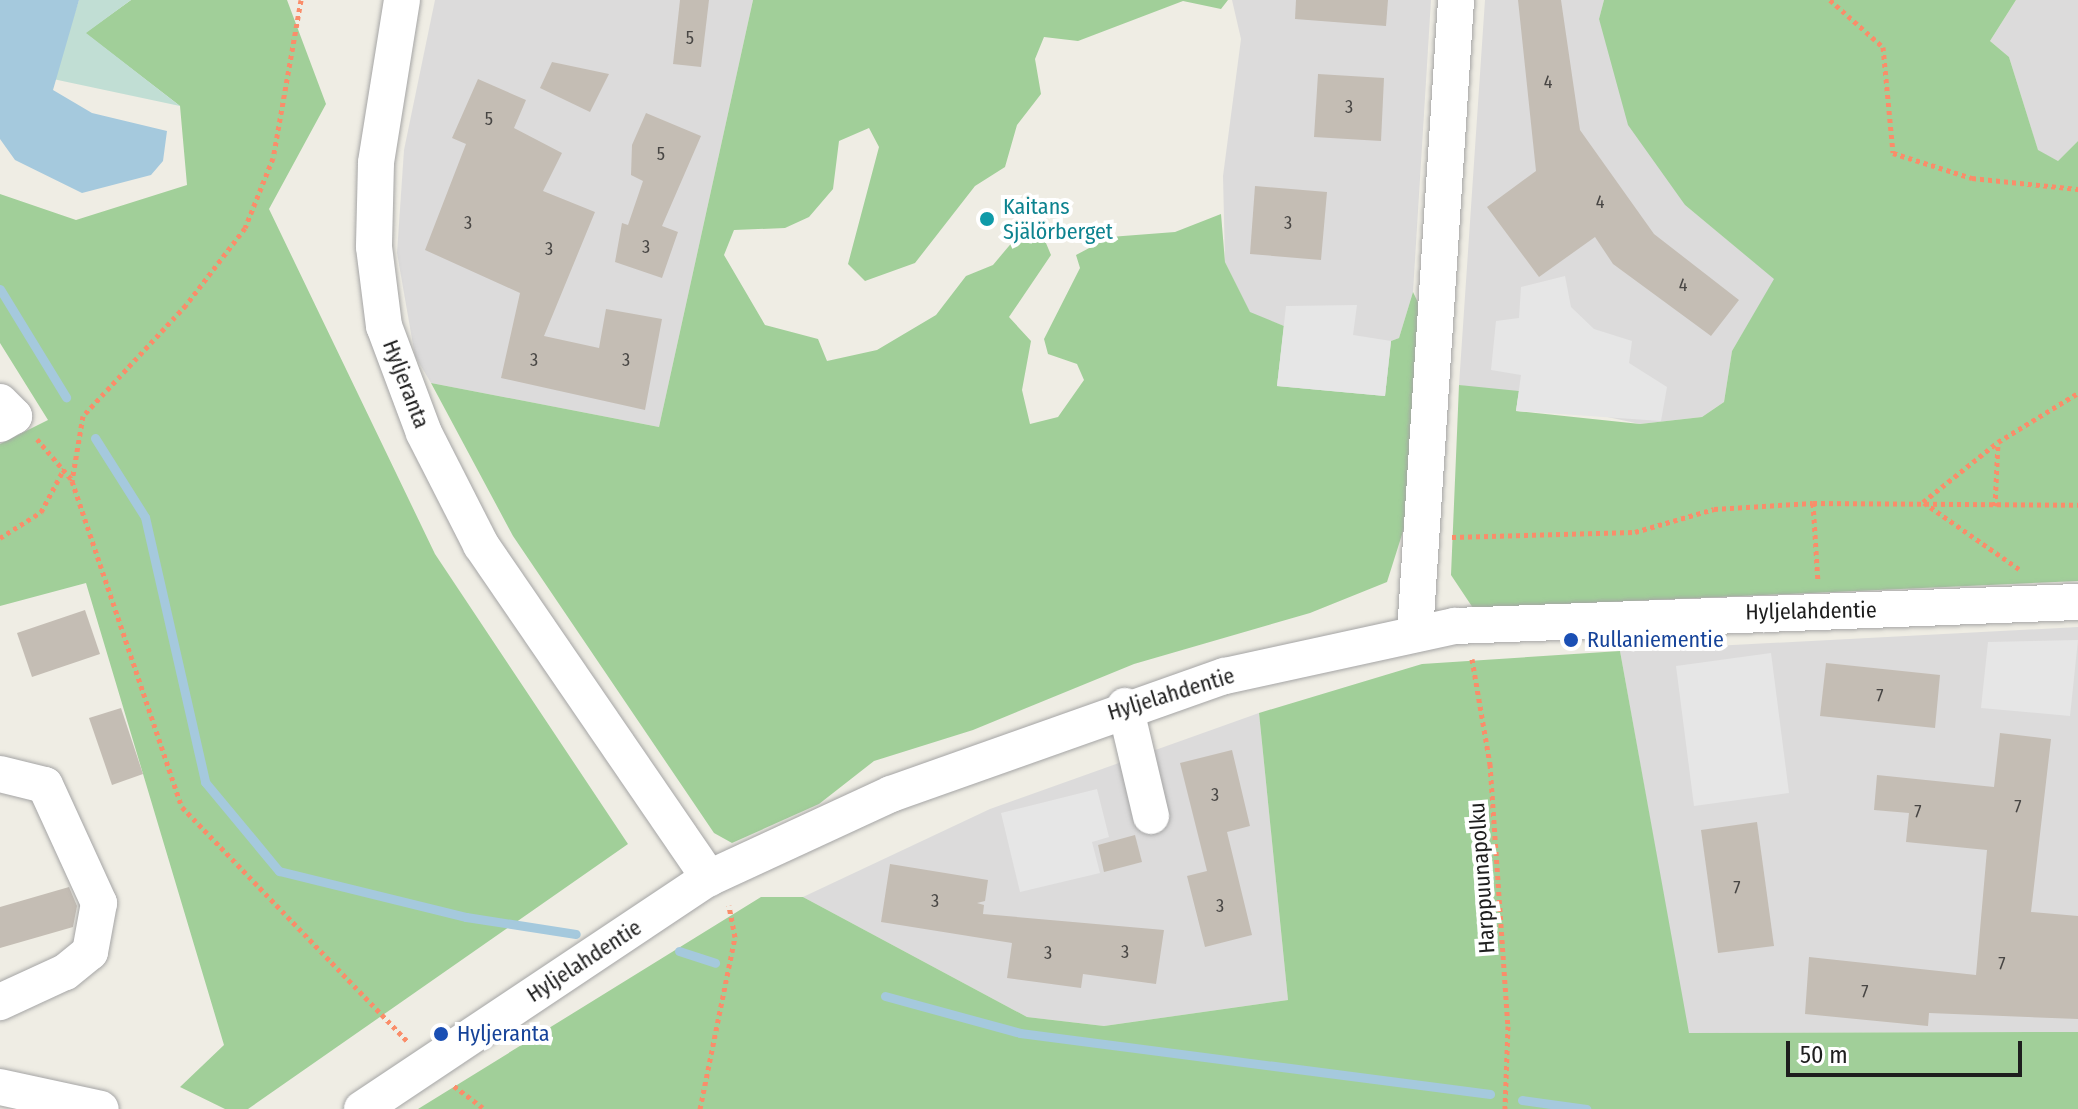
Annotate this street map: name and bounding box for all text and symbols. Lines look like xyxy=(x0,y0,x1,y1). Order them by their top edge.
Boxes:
house number: 5 xyxy=(686,27,694,49)
house number: 4 xyxy=(1544,71,1552,93)
house number: 3 xyxy=(1345,96,1353,118)
house number: 5 xyxy=(485,108,493,130)
house number: 5 xyxy=(657,143,665,165)
house number: 4 xyxy=(1596,191,1604,213)
place label: Kaitans Själörberget xyxy=(1003,193,1113,244)
marker: Kaitans Själörberget xyxy=(978,210,996,228)
house number: 3 xyxy=(464,212,472,234)
house number: 3 xyxy=(1284,212,1292,234)
house number: 3 xyxy=(642,236,650,258)
house number: 3 xyxy=(545,238,553,260)
house number: 4 xyxy=(1679,274,1687,296)
street label: Hyljeranta xyxy=(377,336,435,432)
house number: 3 xyxy=(530,349,538,371)
house number: 3 xyxy=(622,349,630,371)
street label: Hyljelahdentie xyxy=(1745,597,1877,625)
place label: Rullaniementie xyxy=(1587,627,1724,653)
marker: Rullaniementie xyxy=(1562,631,1580,649)
street label: Hyljelahdentie xyxy=(1104,662,1238,726)
house number: 7 xyxy=(1876,685,1884,707)
house number: 3 xyxy=(1211,784,1219,806)
house number: 7 xyxy=(2014,796,2022,818)
house number: 7 xyxy=(1914,801,1922,823)
street label: Harppuunapolku xyxy=(1464,802,1500,954)
house number: 7 xyxy=(1733,877,1741,899)
house number: 3 xyxy=(931,890,939,912)
house number: 3 xyxy=(1216,895,1224,917)
street label: Hyljelahdentie xyxy=(522,914,646,1008)
house number: 3 xyxy=(1121,941,1129,963)
house number: 3 xyxy=(1044,942,1052,964)
house number: 7 xyxy=(1998,953,2006,975)
house number: 7 xyxy=(1861,981,1869,1003)
place label: Hyljeranta xyxy=(457,1021,550,1047)
marker: Hyljeranta xyxy=(432,1025,450,1043)
scale bar xyxy=(1790,1025,2026,1075)
text: 50 m xyxy=(1800,1041,1848,1069)

